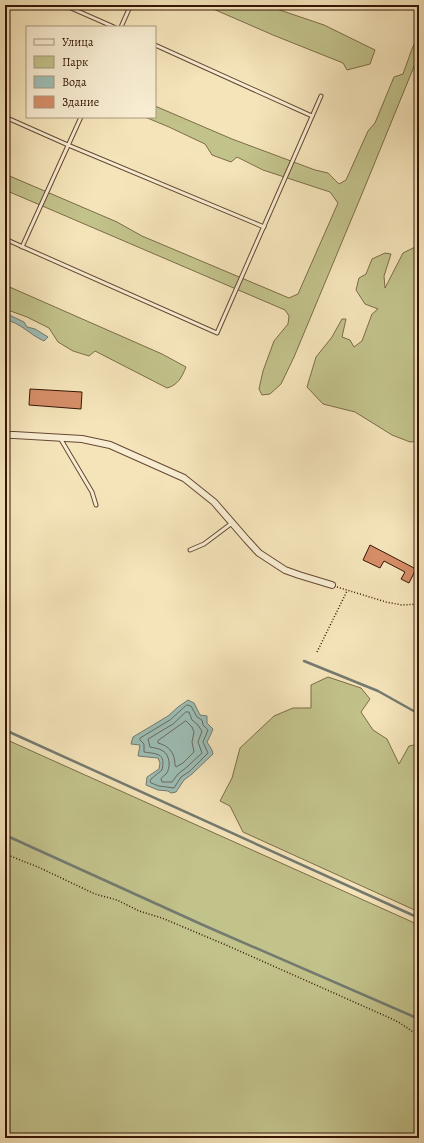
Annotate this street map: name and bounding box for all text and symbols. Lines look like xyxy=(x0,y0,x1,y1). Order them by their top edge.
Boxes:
legend xyxy=(26,26,156,118)
text: Улица xyxy=(62,34,94,50)
text: Парк xyxy=(62,54,88,70)
text: Вода xyxy=(62,74,87,90)
text: Здание xyxy=(62,94,99,110)

